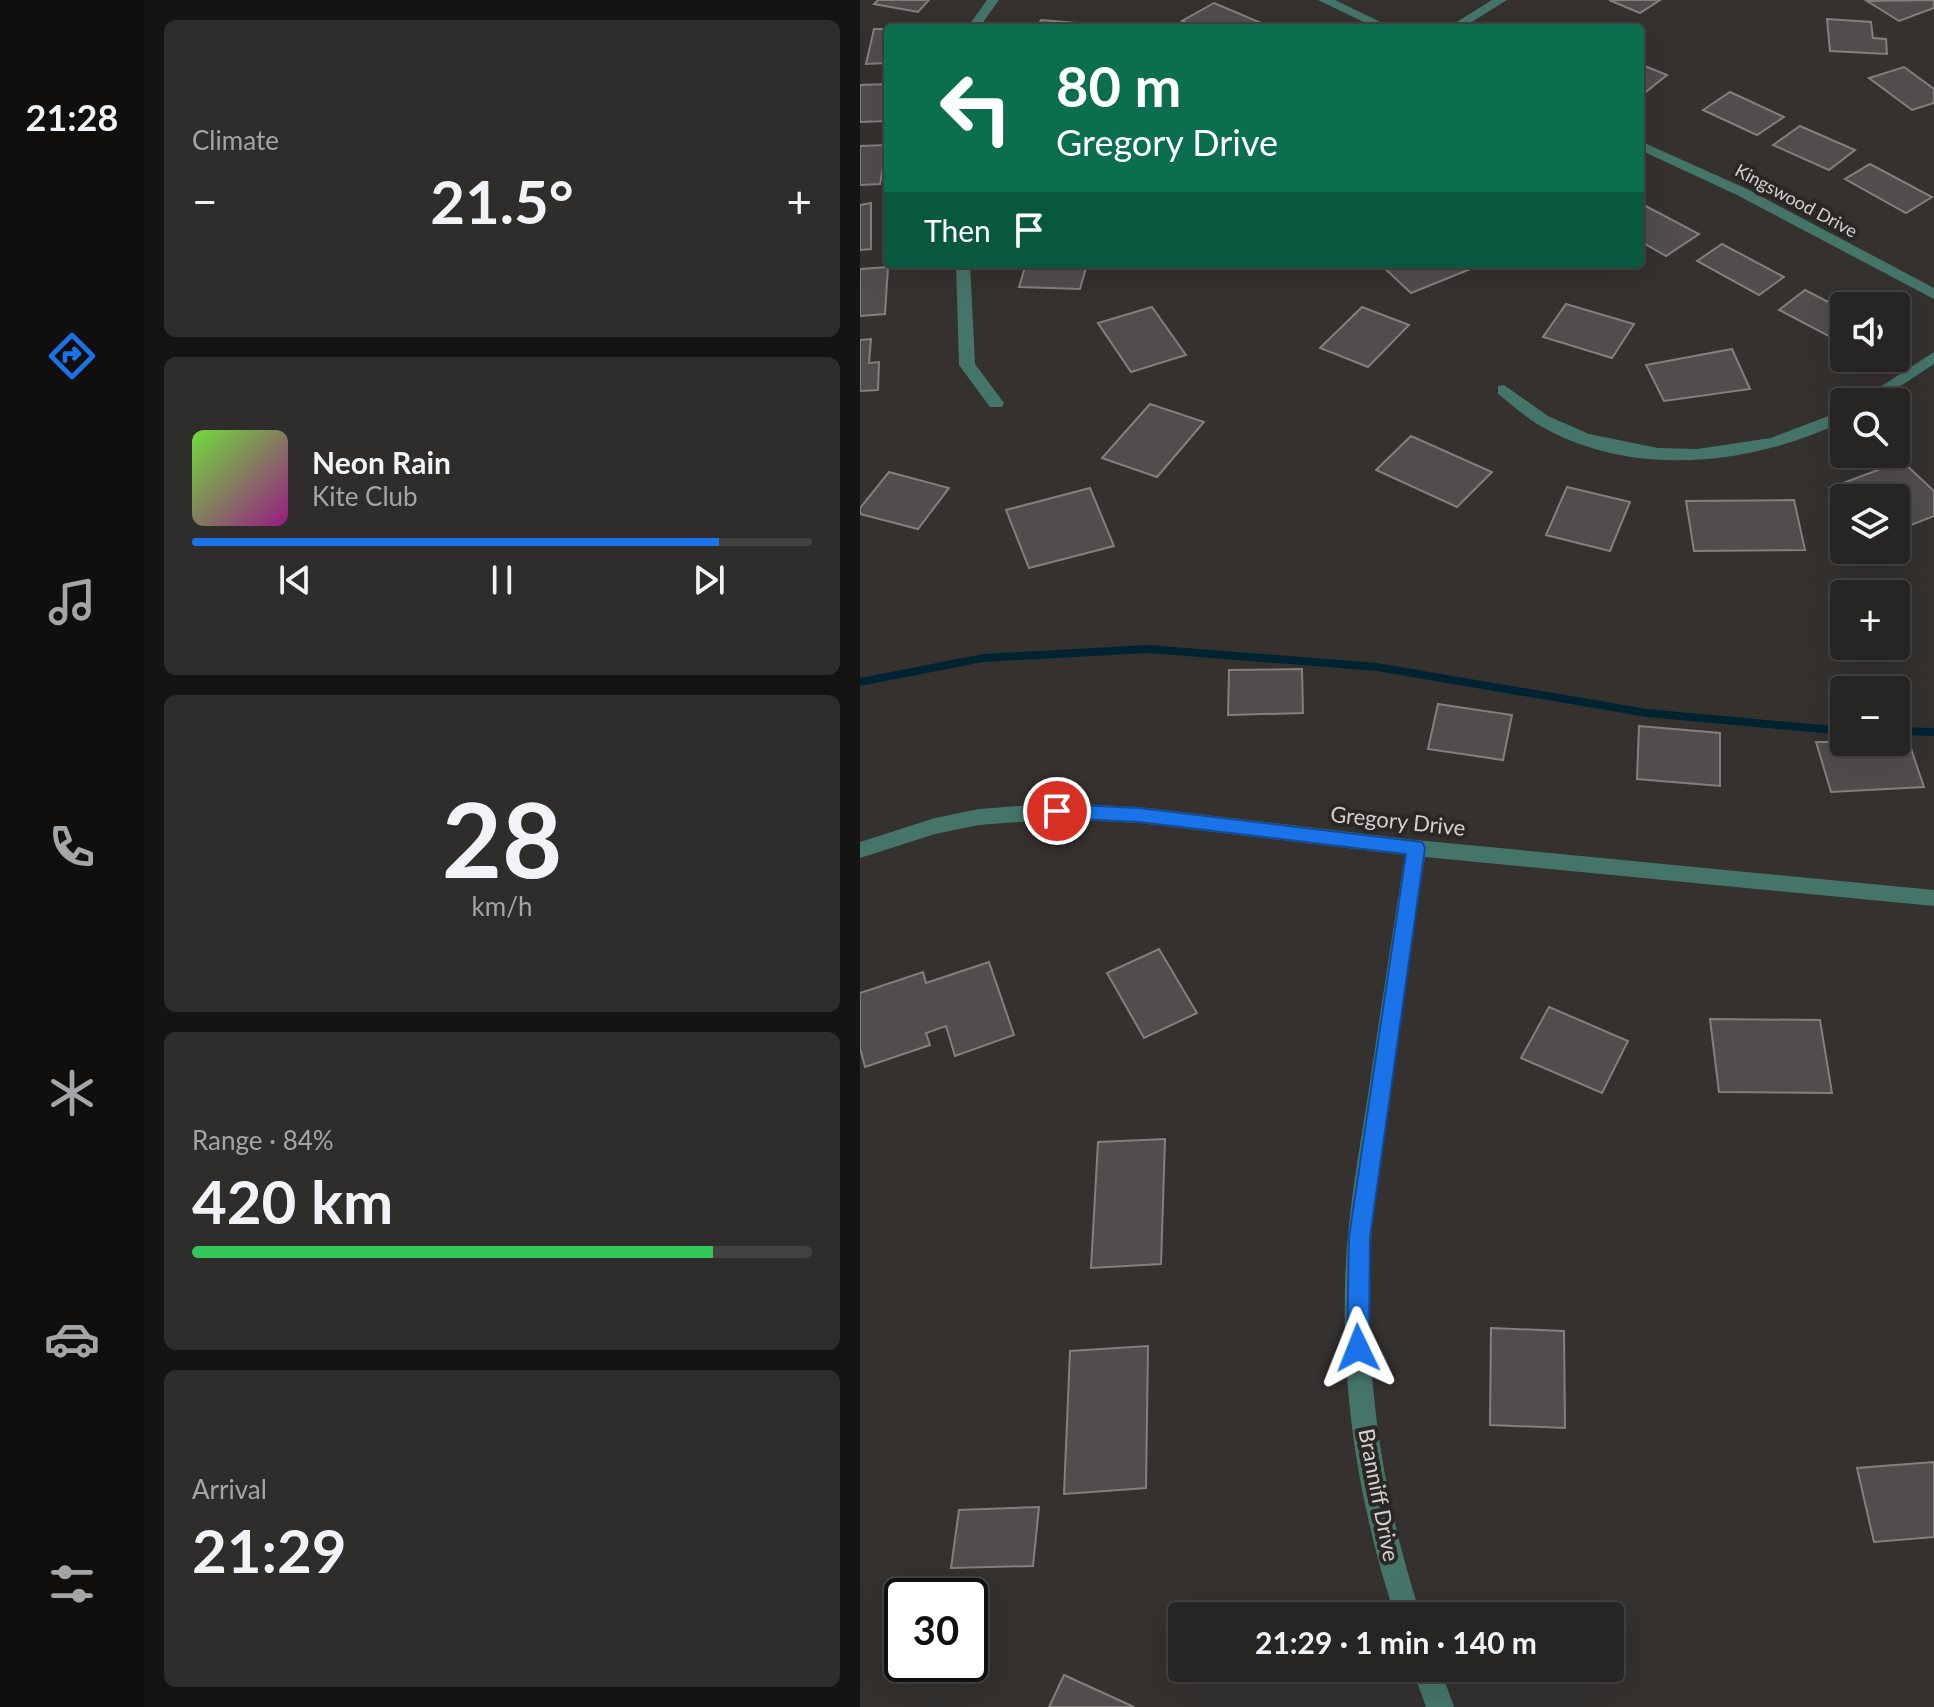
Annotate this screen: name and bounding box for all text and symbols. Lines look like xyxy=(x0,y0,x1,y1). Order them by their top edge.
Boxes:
text: 80 m xyxy=(1056,52,1181,119)
icon: left xyxy=(924,56,1028,160)
text: 21:28 xyxy=(26,95,118,139)
text: Gregory Drive xyxy=(1056,120,1278,164)
text: Climate xyxy=(192,124,279,156)
street label: Kingswood Drive xyxy=(1731,159,1861,242)
text: 21.5° xyxy=(430,165,574,237)
text: − xyxy=(192,175,218,227)
text: + xyxy=(786,175,812,227)
icon: arrive xyxy=(1007,208,1051,252)
text: Then xyxy=(924,212,991,248)
map controls xyxy=(1830,292,1910,756)
button: sound xyxy=(1830,292,1910,372)
icon: directions xyxy=(44,328,100,384)
button: search xyxy=(1830,388,1910,468)
text: Neon Rain xyxy=(312,444,451,480)
text: Kite Club xyxy=(312,480,418,512)
button: layers xyxy=(1830,484,1910,564)
icon: previous xyxy=(273,558,317,602)
icon: pause xyxy=(480,558,524,602)
icon: next xyxy=(687,558,731,602)
icon: music xyxy=(44,574,100,630)
button: + xyxy=(1830,580,1910,660)
button: − xyxy=(1830,676,1910,756)
text: 28 xyxy=(442,775,562,900)
pin xyxy=(1023,777,1091,845)
icon: arrive xyxy=(1035,789,1079,833)
street label: Gregory Drive xyxy=(1329,800,1467,841)
icon: phone xyxy=(44,819,100,875)
text: km/h xyxy=(472,890,532,922)
icon: climate xyxy=(44,1065,100,1121)
text: Range · 84% xyxy=(192,1124,334,1156)
text: 420 km xyxy=(192,1165,393,1237)
position arrow xyxy=(1316,1306,1400,1390)
icon: car xyxy=(44,1311,100,1367)
street label: Branniff Drive xyxy=(1353,1426,1406,1564)
text: Arrival xyxy=(192,1473,267,1505)
text: 21:29 xyxy=(192,1514,347,1586)
icon: filters xyxy=(44,1556,100,1612)
speed limit sign: 30 xyxy=(884,1578,988,1682)
text: 21:29 · 1 min · 140 m xyxy=(1255,1624,1537,1660)

